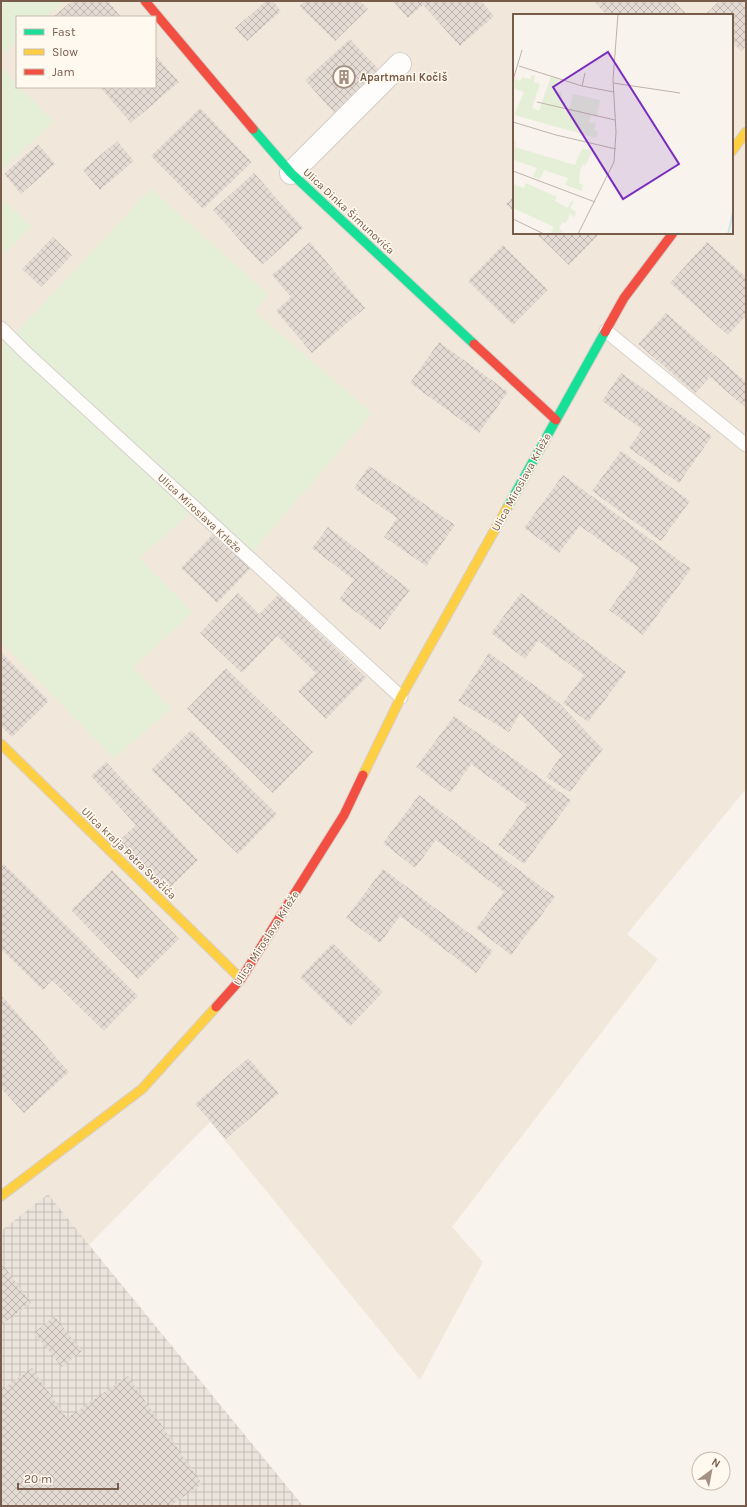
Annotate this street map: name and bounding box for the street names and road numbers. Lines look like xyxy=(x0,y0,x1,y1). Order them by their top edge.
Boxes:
street label: Ulica Dinka Šimunovića xyxy=(300,164,398,257)
street label: Ulica Miroslava Krleže xyxy=(489,431,554,533)
street label: Ulica Miroslava Krleže xyxy=(155,471,245,556)
street label: Ulica kralja Petra Svačića xyxy=(79,805,179,902)
street label: Ulica Miroslava Krleže xyxy=(231,888,302,988)

